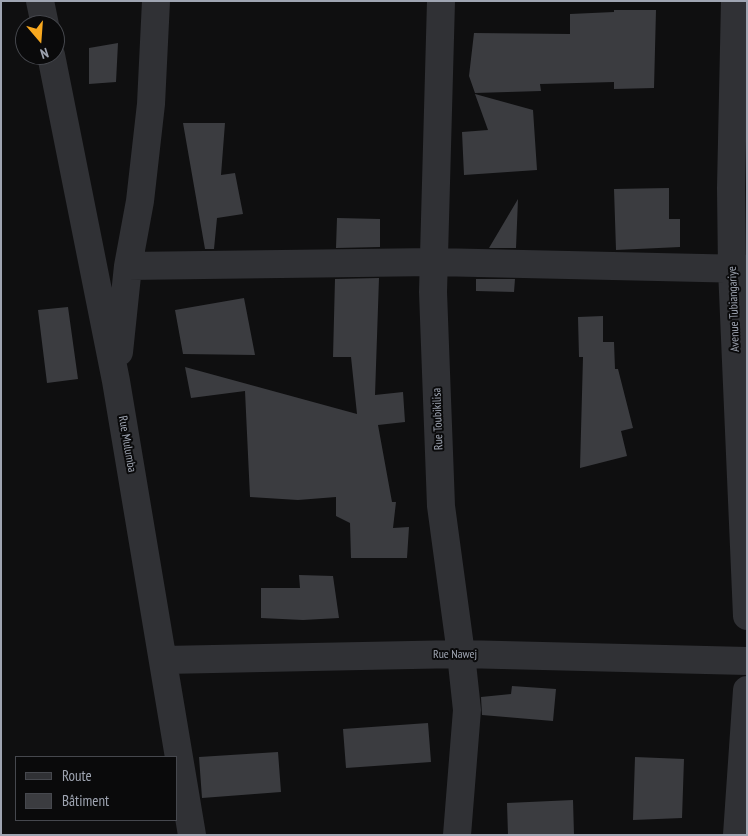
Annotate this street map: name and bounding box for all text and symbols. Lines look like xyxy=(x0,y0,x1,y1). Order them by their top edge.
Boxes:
north arrow xyxy=(15,15,65,65)
text: N xyxy=(38,44,51,63)
street label: Avenue Tubiangariye xyxy=(725,266,743,352)
street label: Rue Toubikilisa xyxy=(430,388,446,450)
street label: Rue Mulumba xyxy=(115,415,139,473)
street label: Rue Nawej xyxy=(433,648,477,662)
legend xyxy=(15,756,178,821)
text: Route xyxy=(62,766,92,785)
text: Bâtiment xyxy=(62,791,109,810)

